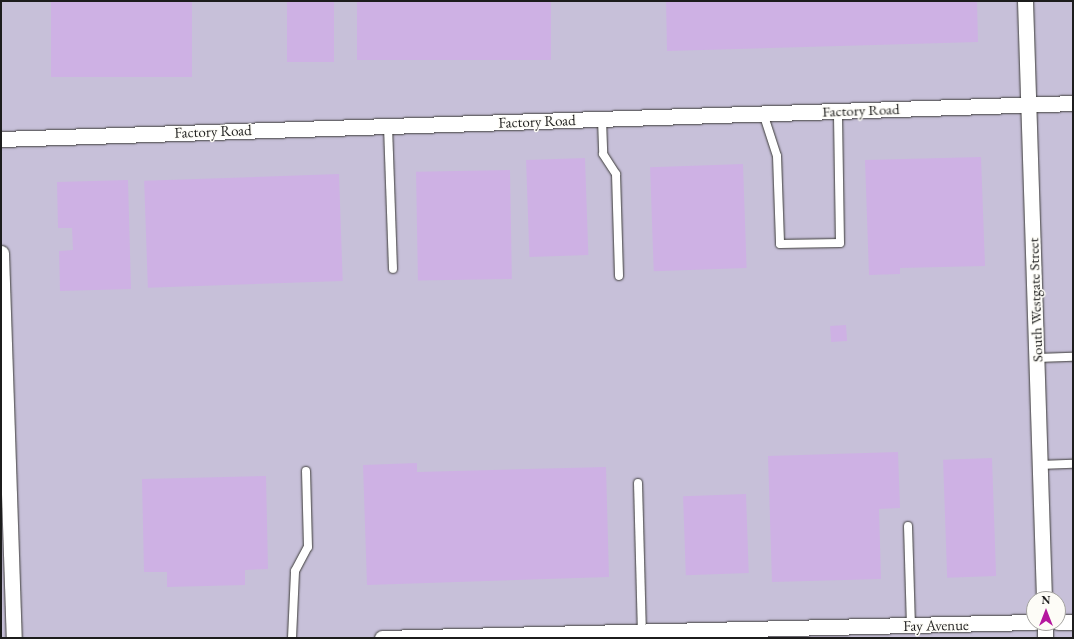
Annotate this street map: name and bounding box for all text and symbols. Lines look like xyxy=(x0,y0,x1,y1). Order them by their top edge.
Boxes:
street label: Factory Road xyxy=(822,100,900,120)
street label: Factory Road xyxy=(498,111,576,131)
street label: Factory Road xyxy=(174,121,252,141)
street label: South Westgate Street xyxy=(1024,238,1046,362)
north arrow xyxy=(1026,591,1066,631)
text: N xyxy=(1042,593,1050,607)
street label: Fay Avenue xyxy=(903,615,969,635)

